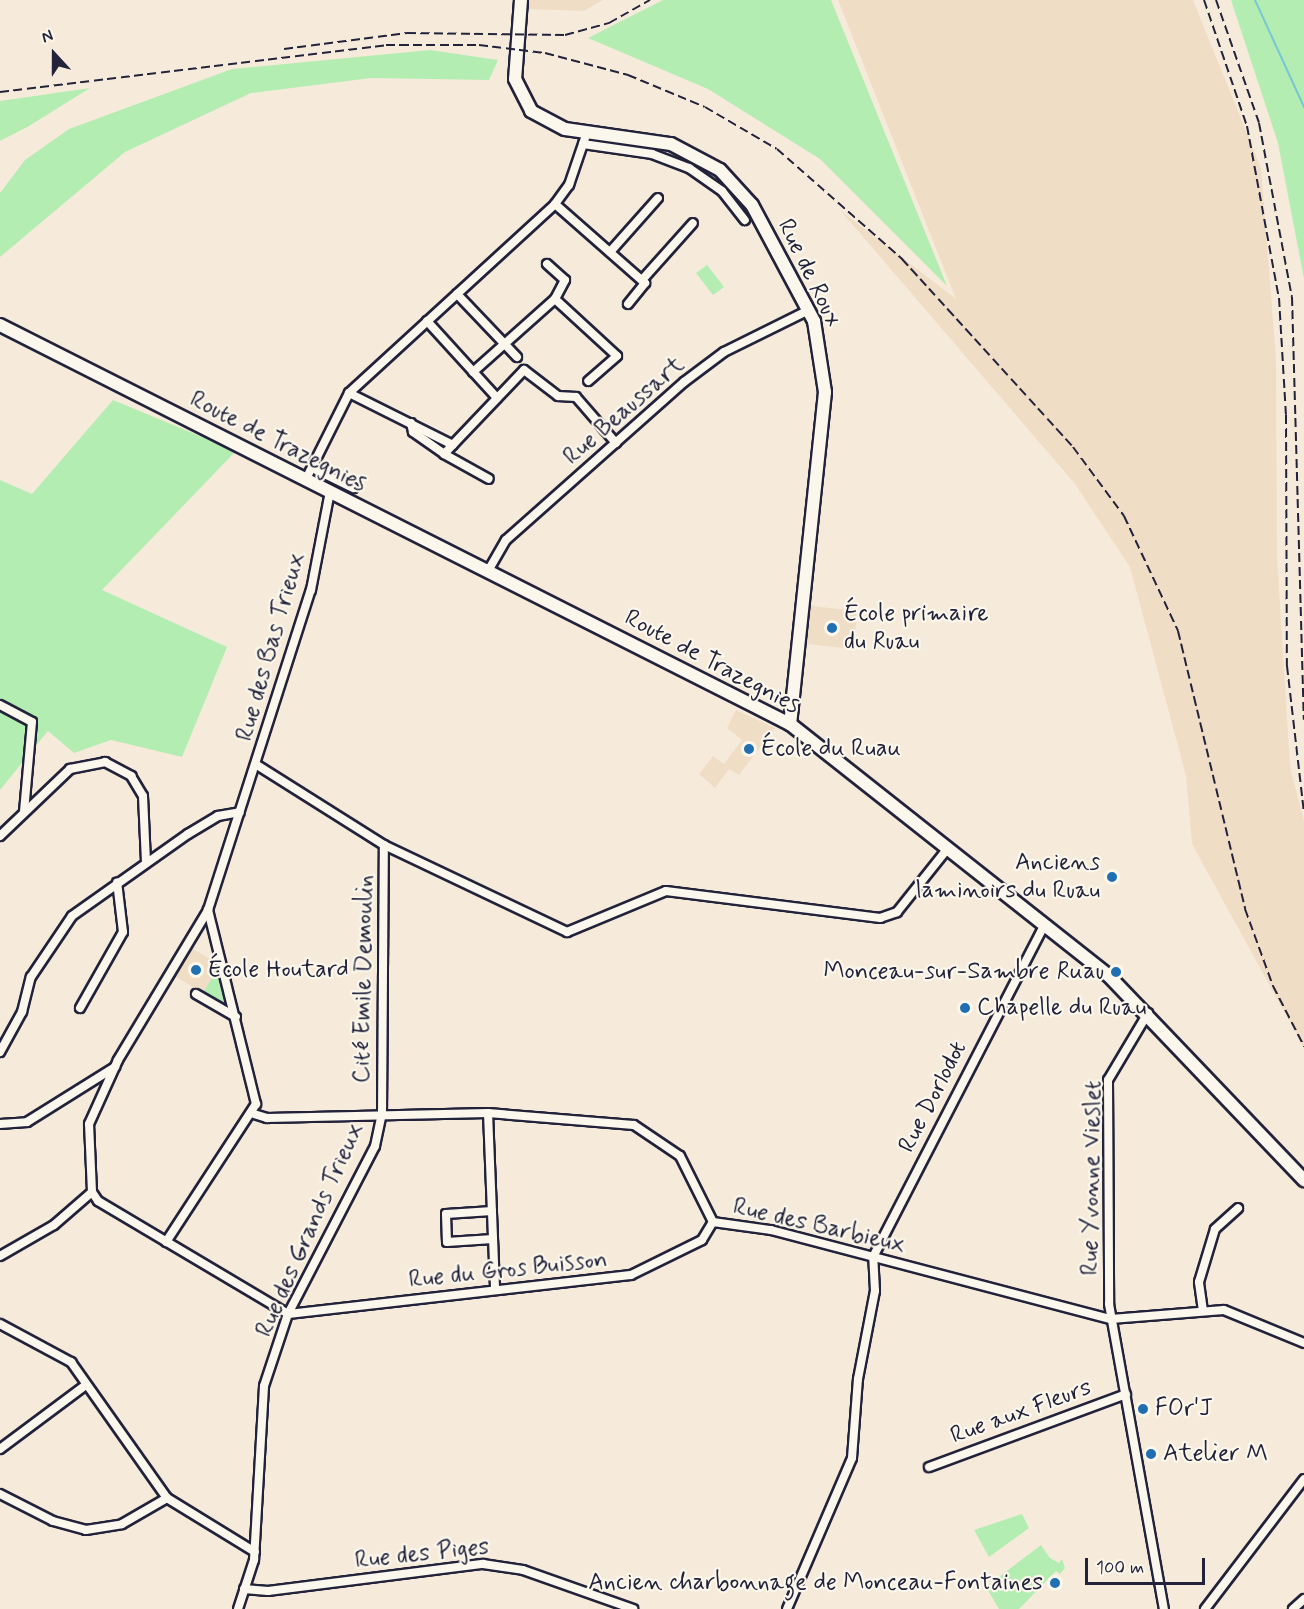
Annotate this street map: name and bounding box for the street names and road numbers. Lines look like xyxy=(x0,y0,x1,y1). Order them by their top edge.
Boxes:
street label: Rue de Roux xyxy=(771,214,847,332)
street label: Rue Beaussart xyxy=(557,350,691,472)
street label: Route de Trazegnies xyxy=(185,385,371,499)
street label: Rue des Bas Trieux xyxy=(231,551,311,743)
street label: Route de Trazegnies xyxy=(619,604,805,720)
street label: Cité Emile Demoulin xyxy=(348,874,380,1084)
street label: Rue Dorlodot xyxy=(893,1037,973,1157)
street label: Rue Yvonne Vieslet xyxy=(1076,1078,1108,1278)
street label: Rue des Grands Trieux xyxy=(250,1119,370,1341)
street label: Rue des Barbieux xyxy=(731,1192,907,1260)
street label: Rue du Gros Buisson xyxy=(409,1245,607,1295)
street label: Rue aux Fleurs xyxy=(948,1374,1094,1450)
street label: Rue des Piges xyxy=(355,1533,489,1575)

